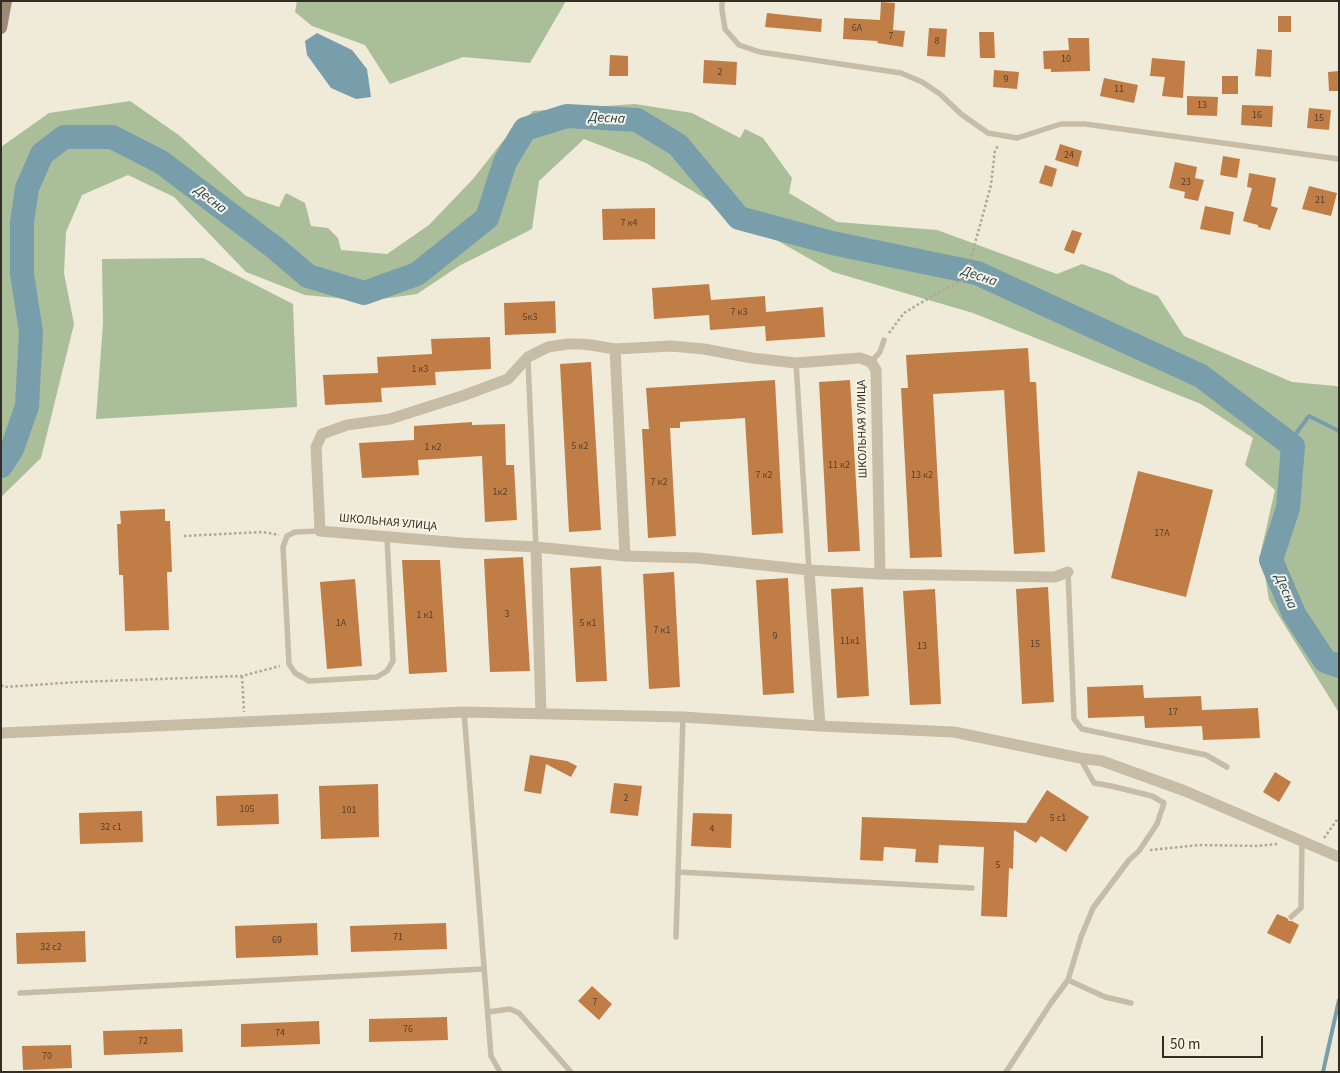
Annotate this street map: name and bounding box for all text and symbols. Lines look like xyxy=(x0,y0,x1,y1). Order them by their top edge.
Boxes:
house number: 6А xyxy=(852,23,862,35)
house number: 7 xyxy=(889,31,893,43)
house number: 8 xyxy=(935,36,939,48)
house number: 10 xyxy=(1061,54,1071,66)
house number: 2 xyxy=(718,67,722,79)
house number: 9 xyxy=(1004,74,1008,86)
house number: 11 xyxy=(1114,84,1124,96)
house number: 13 xyxy=(1197,100,1207,112)
water label: Десна xyxy=(588,110,626,128)
house number: 16 xyxy=(1252,110,1262,122)
house number: 15 xyxy=(1314,113,1324,125)
house number: 24 xyxy=(1064,150,1074,162)
house number: 23 xyxy=(1181,177,1191,189)
water label: Десна xyxy=(190,182,230,218)
house number: 21 xyxy=(1315,195,1325,207)
house number: 7 к4 xyxy=(621,218,637,230)
water label: Десна xyxy=(959,263,999,291)
house number: 7 к3 xyxy=(731,307,747,319)
house number: 5к3 xyxy=(523,312,537,324)
house number: 1 к3 xyxy=(412,364,428,376)
street label: ШКОЛЬНАЯ УЛИЦА xyxy=(855,380,871,478)
house number: 5 к2 xyxy=(572,441,588,453)
house number: 1 к2 xyxy=(425,442,441,454)
house number: 11 к2 xyxy=(828,460,850,472)
house number: 7 к2 xyxy=(756,470,772,482)
house number: 13 к2 xyxy=(911,470,933,482)
house number: 7 к2 xyxy=(651,477,667,489)
house number: 1к2 xyxy=(493,487,507,499)
street label: ШКОЛЬНАЯ УЛИЦА xyxy=(338,512,438,534)
house number: 17А xyxy=(1154,528,1170,540)
water label: Десна xyxy=(1270,572,1300,612)
house number: 3 xyxy=(505,609,509,621)
house number: 1 к1 xyxy=(417,610,433,622)
house number: 1А xyxy=(336,618,346,630)
house number: 5 к1 xyxy=(580,618,596,630)
house number: 7 к1 xyxy=(654,625,670,637)
house number: 9 xyxy=(773,631,777,643)
house number: 11к1 xyxy=(840,636,860,648)
house number: 15 xyxy=(1030,639,1040,651)
house number: 13 xyxy=(917,641,927,653)
house number: 17 xyxy=(1168,707,1178,719)
house number: 2 xyxy=(624,793,628,805)
house number: 105 xyxy=(240,804,254,816)
house number: 101 xyxy=(342,805,356,817)
house number: 5 с1 xyxy=(1050,813,1066,825)
house number: 32 с1 xyxy=(100,822,122,834)
house number: 4 xyxy=(710,824,714,836)
house number: 5 xyxy=(996,860,1000,872)
house number: 71 xyxy=(393,932,403,944)
house number: 69 xyxy=(272,935,282,947)
house number: 32 с2 xyxy=(40,942,62,954)
house number: 7 xyxy=(593,997,597,1009)
house number: 76 xyxy=(403,1024,413,1036)
scale bar xyxy=(1165,1026,1266,1058)
house number: 74 xyxy=(275,1028,285,1040)
text: 50 m xyxy=(1170,1034,1200,1055)
house number: 72 xyxy=(138,1036,148,1048)
house number: 70 xyxy=(42,1051,52,1063)

